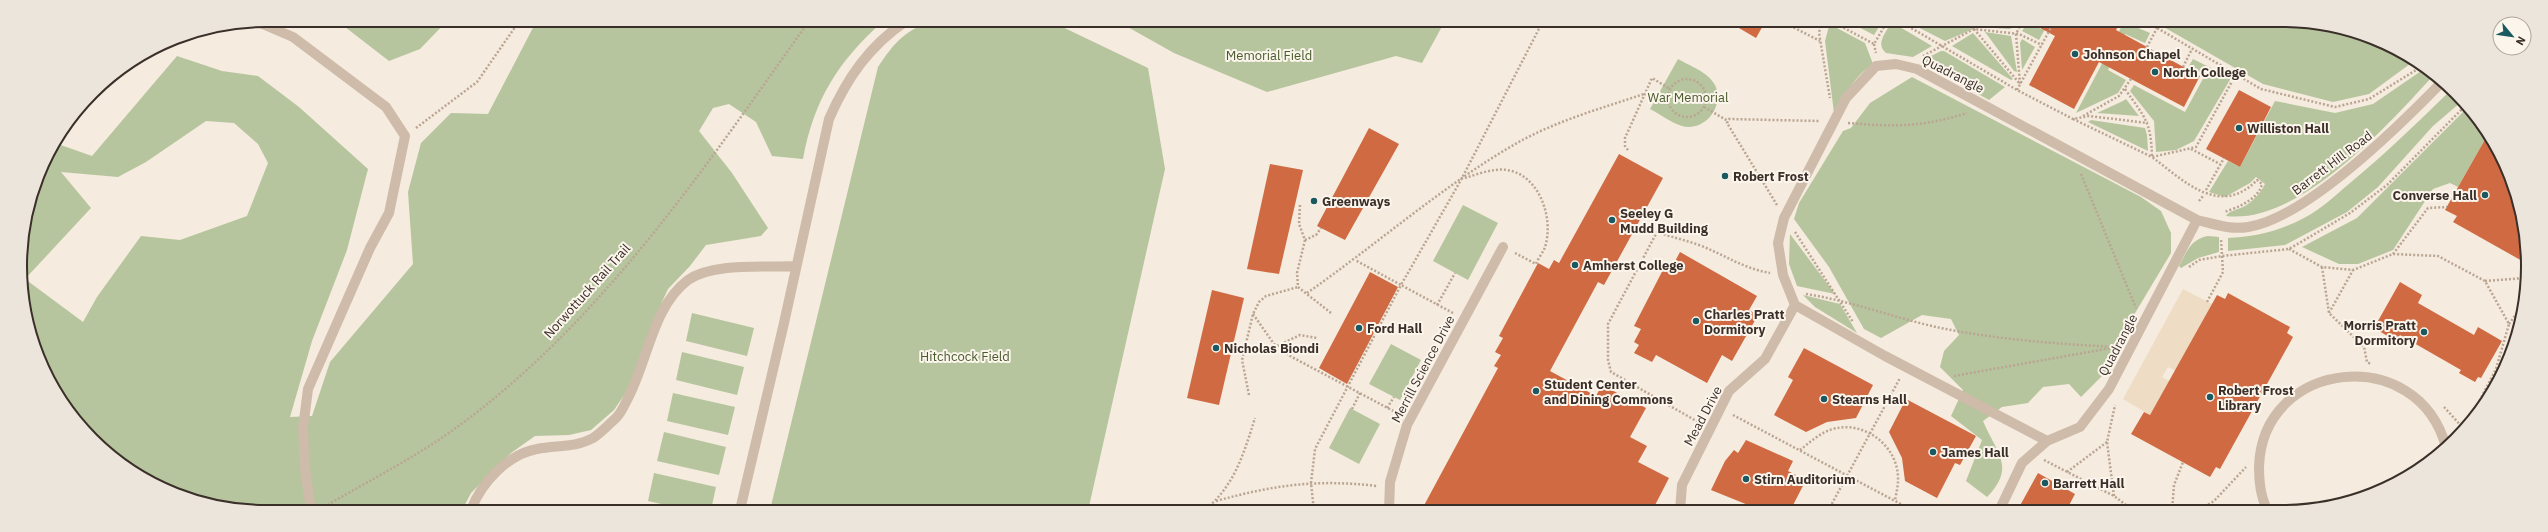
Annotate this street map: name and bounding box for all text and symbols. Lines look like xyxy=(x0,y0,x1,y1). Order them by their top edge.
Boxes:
north arrow xyxy=(2492,16,2532,56)
text: N xyxy=(2513,34,2529,48)
place label: Johnson Chapel xyxy=(2083,46,2181,63)
park label: Memorial Field xyxy=(1226,47,1312,64)
marker: Johnson Chapel xyxy=(2070,49,2080,59)
street label: Quadrangle xyxy=(1919,51,1987,97)
place label: North College xyxy=(2163,64,2246,81)
marker: North College xyxy=(2150,67,2160,77)
park label: War Memorial xyxy=(1647,89,1729,106)
place label: Williston Hall xyxy=(2247,120,2329,137)
marker: Williston Hall xyxy=(2234,123,2244,133)
street label: Barrett Hill Road xyxy=(2288,127,2376,199)
place label: Robert Frost xyxy=(1733,168,1809,185)
marker: Robert Frost xyxy=(1720,171,1730,181)
place label: Converse Hall xyxy=(2393,187,2477,204)
marker: Converse Hall xyxy=(2480,190,2490,200)
place label: Greenways xyxy=(1322,193,1391,210)
marker: Greenways xyxy=(1309,196,1319,206)
place label: Seeley G Mudd Building xyxy=(1620,205,1709,237)
marker: Seeley G Mudd Building xyxy=(1607,215,1617,225)
street label: Norwottuck Rail Trail xyxy=(540,240,634,342)
place label: Amherst College xyxy=(1583,257,1684,274)
marker: Amherst College xyxy=(1570,260,1580,270)
place label: Charles Pratt Dormitory xyxy=(1704,306,1784,338)
street label: Quadrangle xyxy=(2095,311,2141,379)
street label: Merrill Science Drive xyxy=(1387,312,1459,426)
marker: Charles Pratt Dormitory xyxy=(1691,316,1701,326)
place label: Morris Pratt Dormitory xyxy=(2343,317,2416,349)
place label: Ford Hall xyxy=(1367,320,1422,337)
marker: Ford Hall xyxy=(1354,323,1364,333)
marker: Morris Pratt Dormitory xyxy=(2419,327,2429,337)
place label: Nicholas Biondi xyxy=(1224,340,1319,357)
marker: Nicholas Biondi xyxy=(1211,343,1221,353)
park label: Hitchcock Field xyxy=(920,348,1010,365)
place label: Student Center and Dining Commons xyxy=(1544,376,1673,408)
place label: Robert Frost Library xyxy=(2218,382,2294,414)
street label: Mead Drive xyxy=(1680,383,1726,449)
marker: Student Center and Dining Commons xyxy=(1531,386,1541,396)
place label: Stearns Hall xyxy=(1832,391,1907,408)
marker: Robert Frost Library xyxy=(2205,392,2215,402)
marker: Stearns Hall xyxy=(1819,394,1829,404)
place label: James Hall xyxy=(1941,444,2009,461)
marker: James Hall xyxy=(1928,447,1938,457)
place label: Stirn Auditorium xyxy=(1754,471,1856,488)
marker: Stirn Auditorium xyxy=(1741,474,1751,484)
place label: Barrett Hall xyxy=(2053,475,2124,492)
marker: Barrett Hall xyxy=(2040,478,2050,488)

